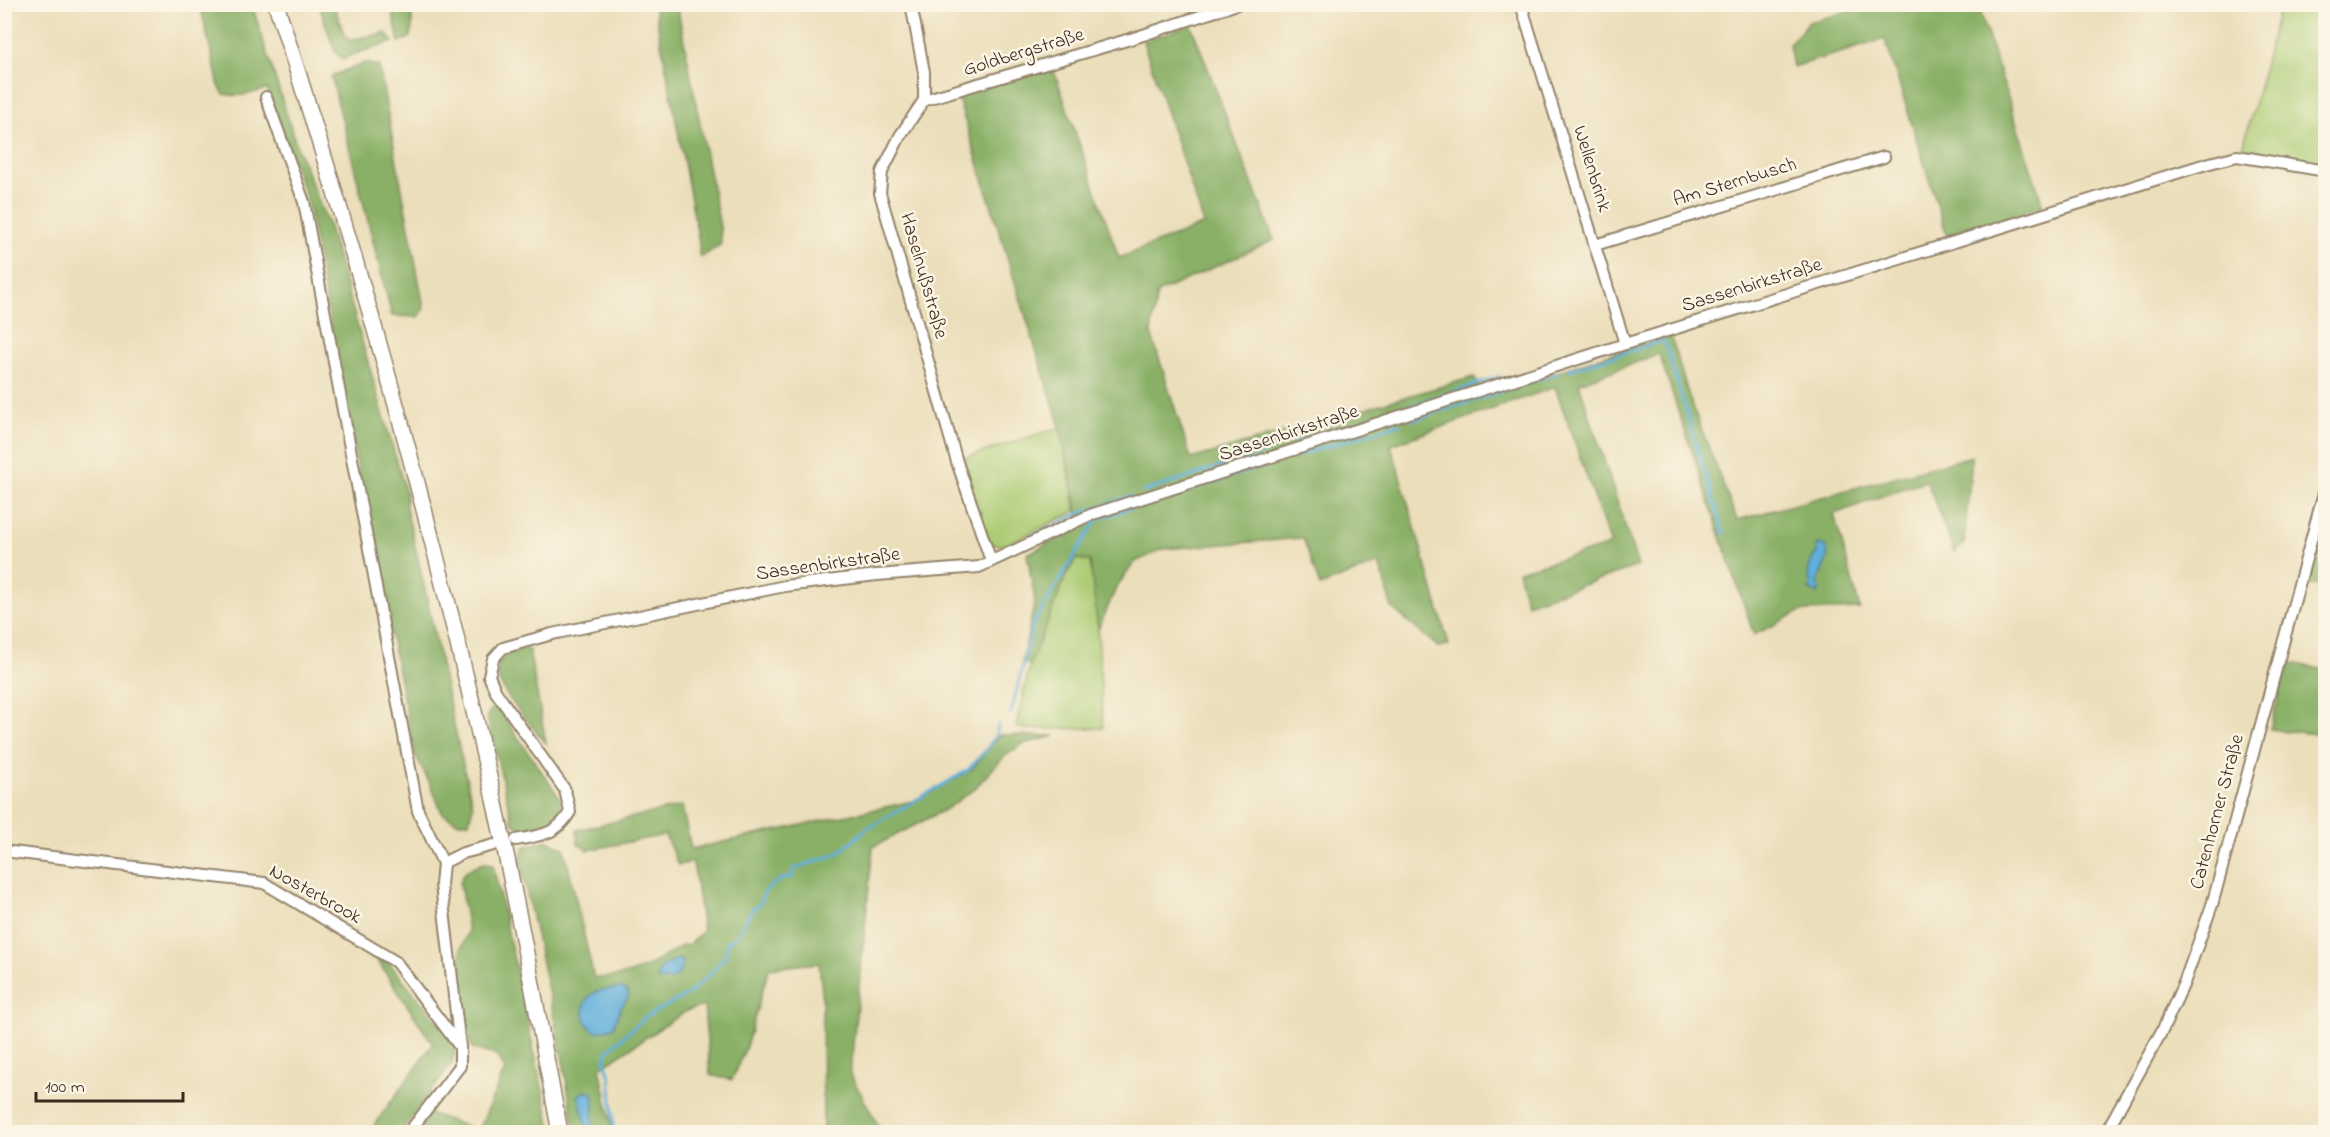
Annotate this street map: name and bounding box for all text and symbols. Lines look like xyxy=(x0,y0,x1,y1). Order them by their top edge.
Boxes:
street label: Goldbergstraße xyxy=(960,21,1088,86)
street label: Wellenbrink xyxy=(1564,122,1618,216)
street label: Am Sternbusch xyxy=(1670,150,1800,216)
street label: Haselnußstraße xyxy=(891,210,955,342)
street label: Sassenbirkstraße xyxy=(1678,251,1826,321)
street label: Sassenbirkstraße xyxy=(1215,398,1363,470)
street label: Sassenbirkstraße xyxy=(754,541,902,589)
street label: Catenhorner Straße xyxy=(2183,731,2253,893)
street label: Nosterbrook xyxy=(264,858,367,932)
scale bar xyxy=(36,1065,183,1103)
text: 100 m xyxy=(45,1075,85,1101)

